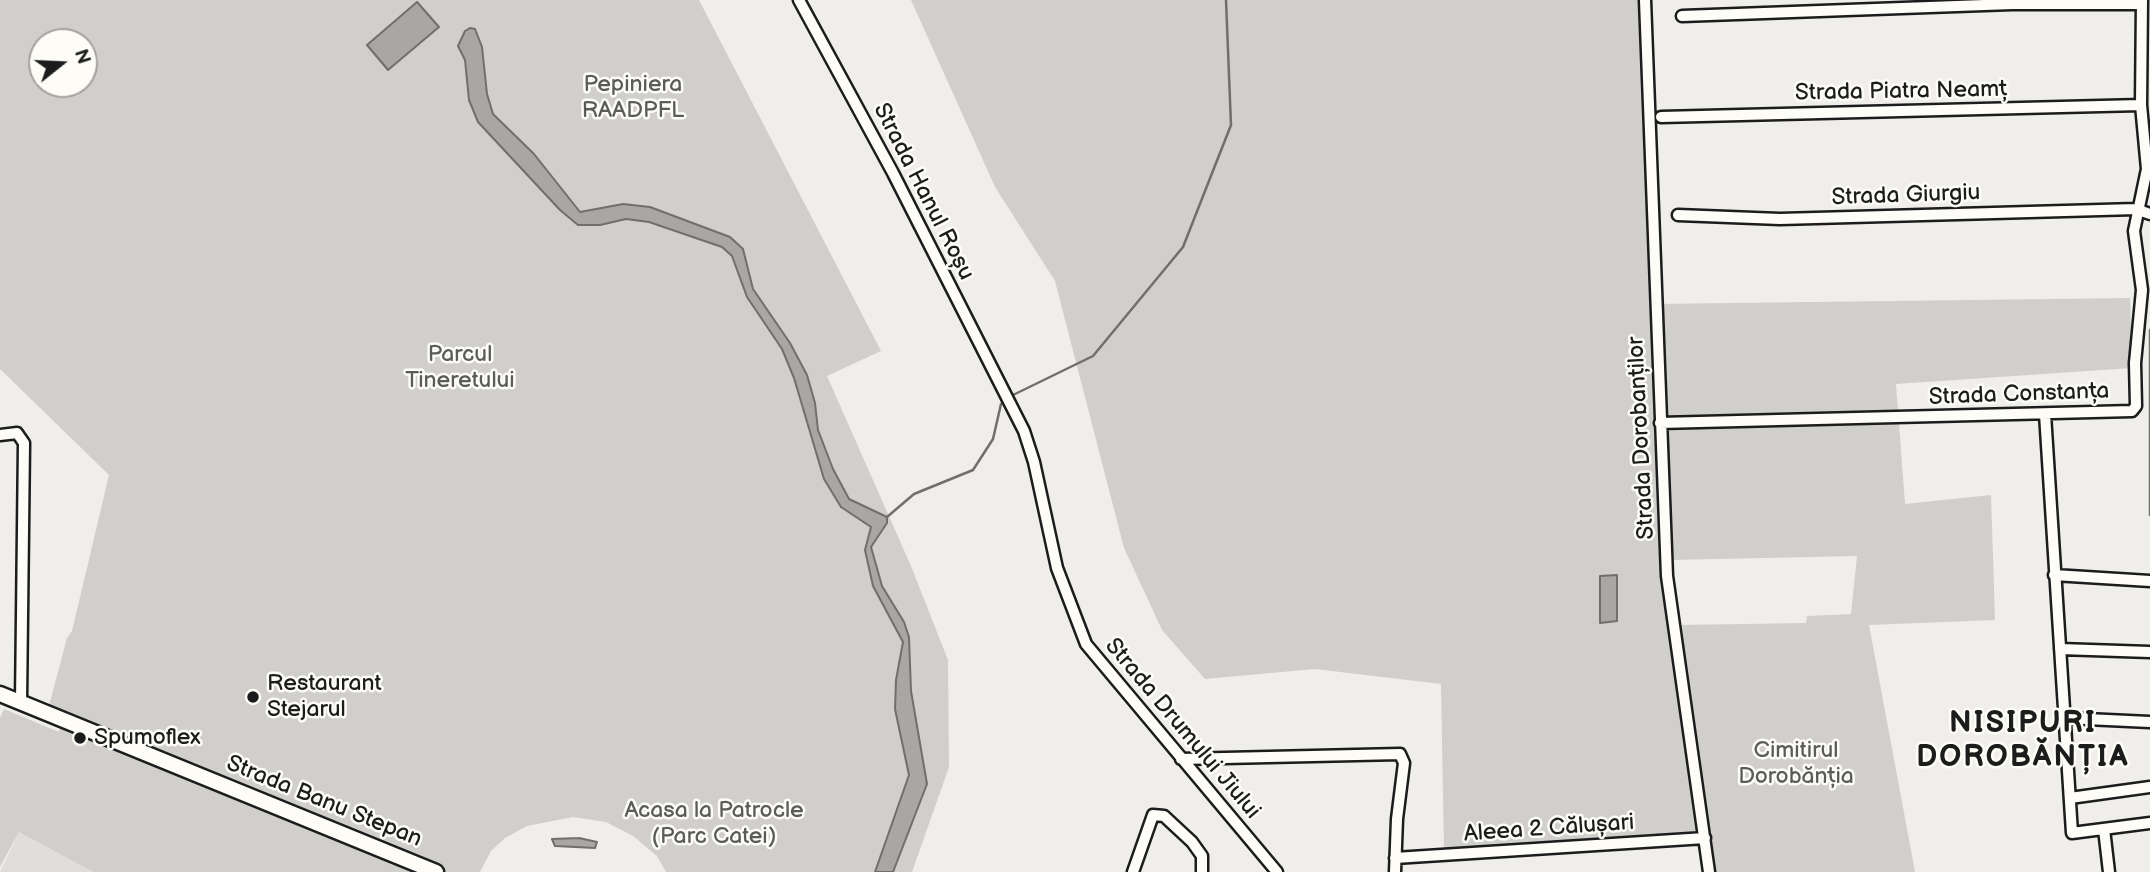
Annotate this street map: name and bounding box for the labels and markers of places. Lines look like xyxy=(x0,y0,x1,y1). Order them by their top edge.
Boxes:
place label: Restaurant Stejarul xyxy=(267,670,381,724)
marker: Restaurant Stejarul xyxy=(245,689,261,705)
place label: Spumoflex xyxy=(94,724,201,752)
marker: Spumoflex xyxy=(72,730,88,746)

